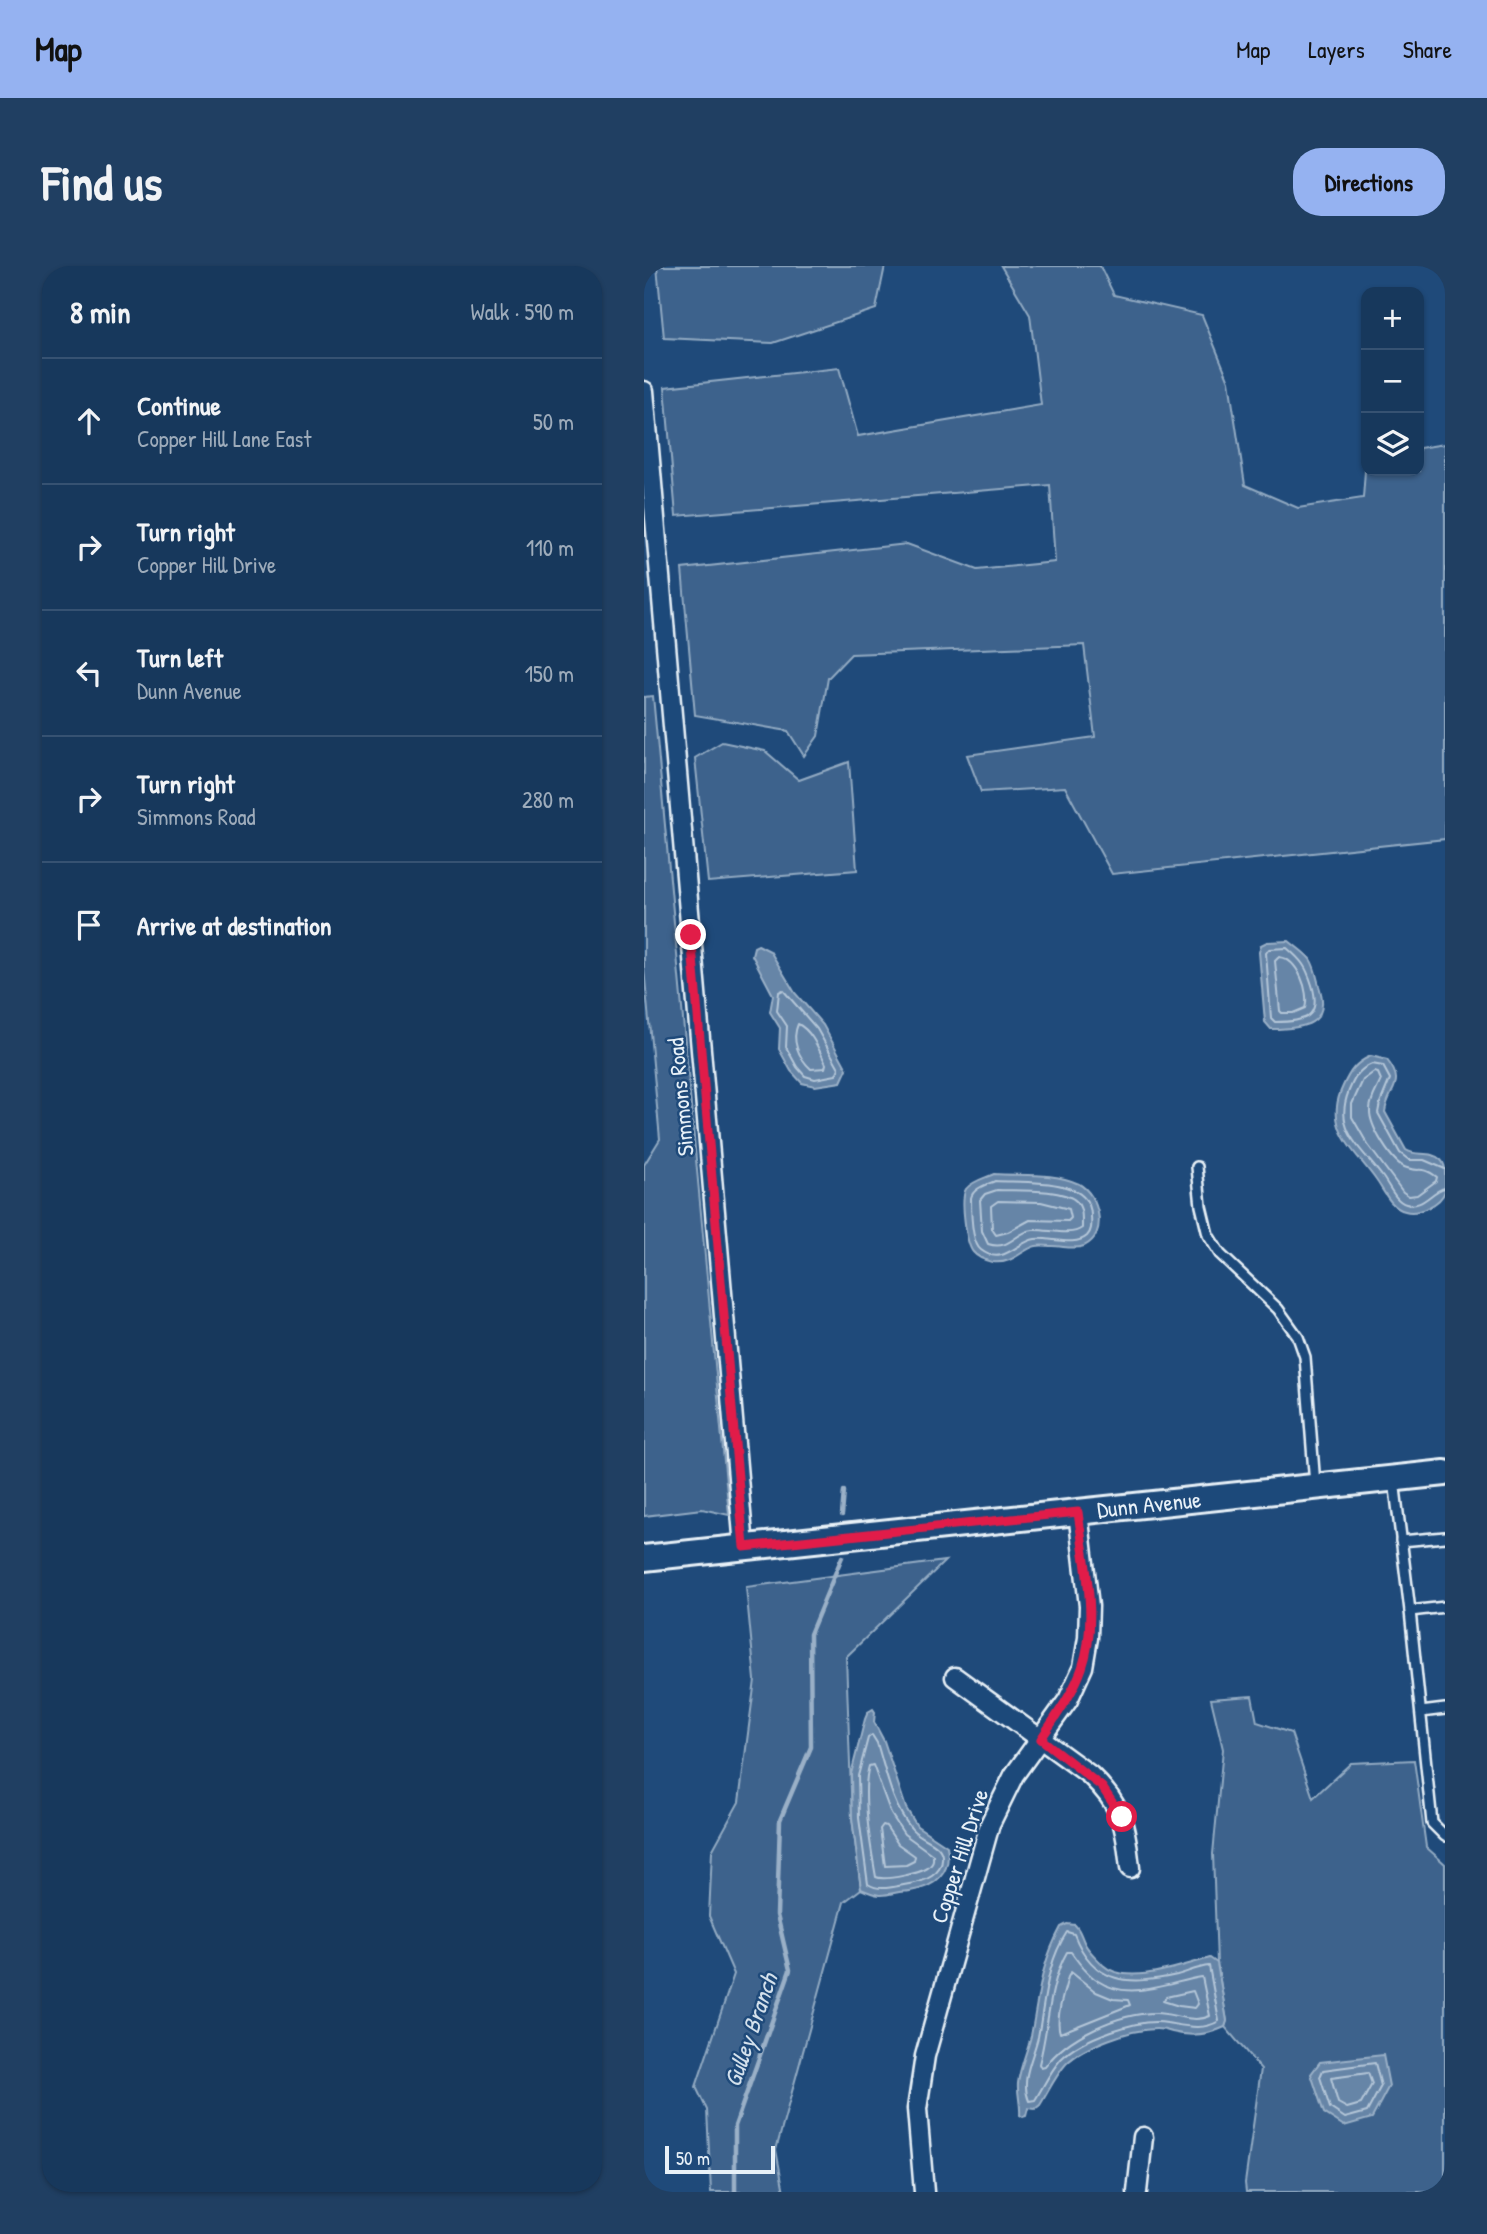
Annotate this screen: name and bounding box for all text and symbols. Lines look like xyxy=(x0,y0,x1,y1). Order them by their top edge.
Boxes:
text: Map xyxy=(35,27,82,71)
text: Map xyxy=(1236,33,1270,65)
text: Layers xyxy=(1308,33,1365,65)
text: Share xyxy=(1403,33,1452,65)
button: Directions xyxy=(1293,148,1445,216)
text: Find us xyxy=(42,149,162,215)
map controls xyxy=(1361,287,1424,476)
button: + xyxy=(1361,287,1424,350)
text: 8 min xyxy=(70,292,131,332)
text: Walk · 590 m xyxy=(471,296,574,327)
button: − xyxy=(1361,350,1424,413)
text: Continue xyxy=(137,388,221,423)
icon: ahead xyxy=(70,402,108,440)
text: 50 m xyxy=(533,406,574,437)
button: layers xyxy=(1361,413,1424,476)
text: Copper Hill Lane East xyxy=(137,423,311,454)
text: Turn right xyxy=(137,514,235,549)
icon: right xyxy=(70,528,108,566)
text: 110 m xyxy=(526,532,574,563)
text: Copper Hill Drive xyxy=(137,549,276,580)
text: Turn left xyxy=(137,640,223,675)
icon: left xyxy=(70,654,108,692)
text: 150 m xyxy=(525,658,574,689)
text: Dunn Avenue xyxy=(137,675,242,706)
text: Turn right xyxy=(137,766,235,801)
icon: right xyxy=(70,780,108,818)
text: 280 m xyxy=(522,784,574,815)
text: Simmons Road xyxy=(137,801,256,832)
icon: arrive xyxy=(70,906,108,944)
text: Arrive at destination xyxy=(137,908,332,943)
route end xyxy=(675,919,706,950)
street label: Simmons Road xyxy=(659,1037,701,1157)
street label: Dunn Avenue xyxy=(1095,1483,1203,1525)
street label: Copper Hill Drive xyxy=(923,1785,995,1927)
route start xyxy=(1106,1801,1137,1832)
water label: Gulley Branch xyxy=(716,1967,786,2091)
scale bar xyxy=(665,2143,775,2175)
text: 50 m xyxy=(676,2145,710,2171)

